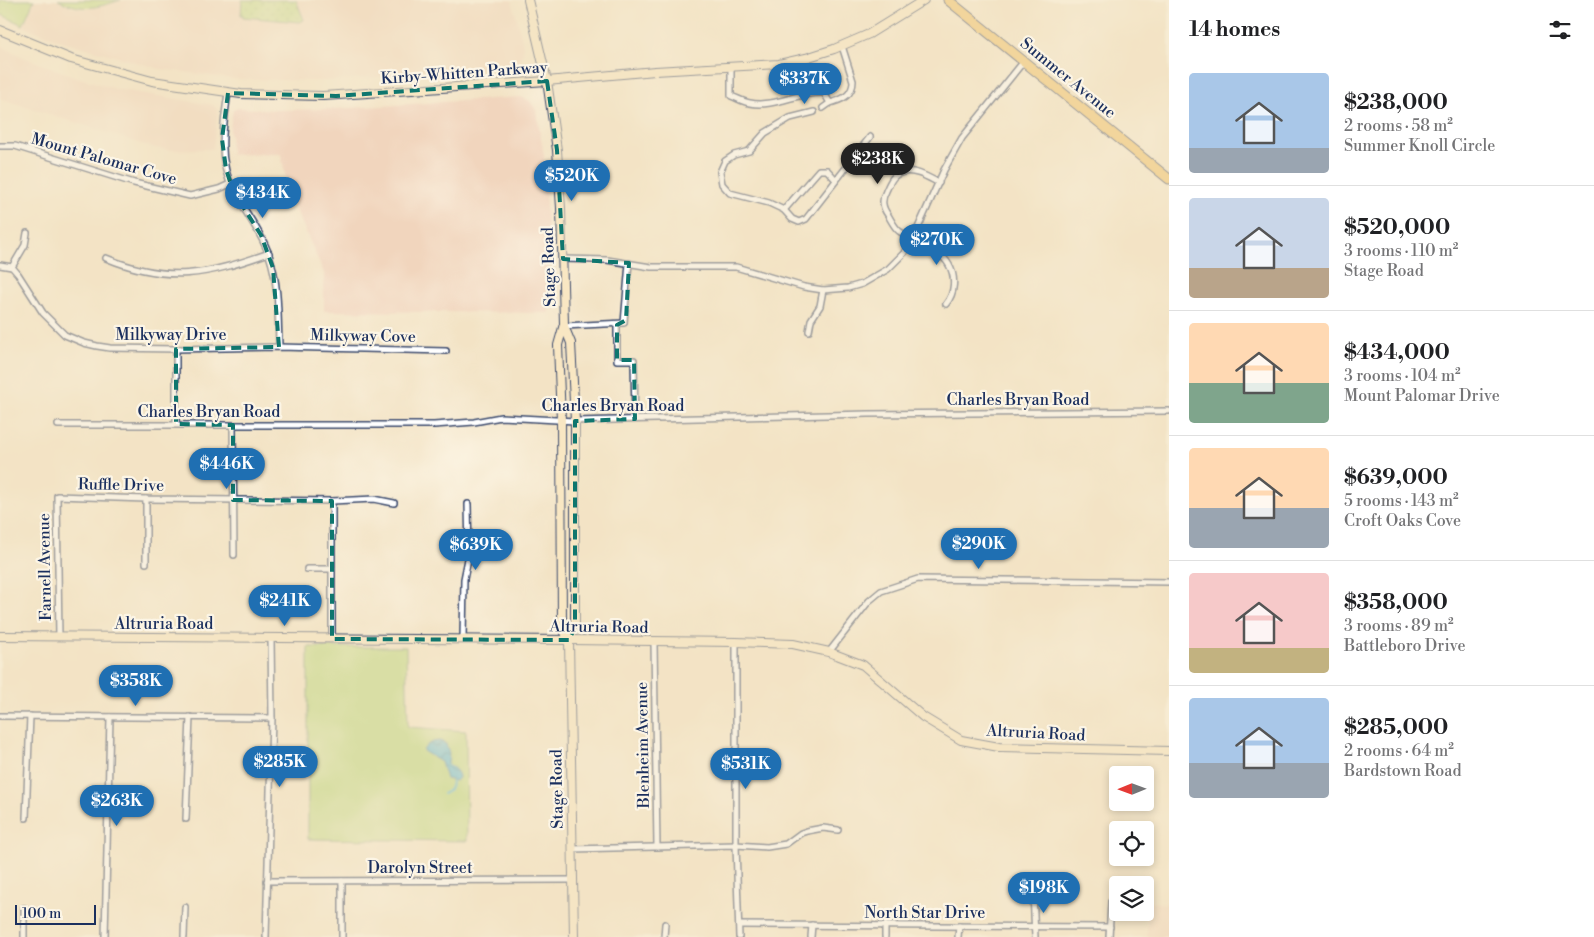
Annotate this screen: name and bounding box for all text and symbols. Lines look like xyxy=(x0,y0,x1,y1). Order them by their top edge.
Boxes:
icon: filters xyxy=(1546,16,1574,44)
text: 14 homes xyxy=(1189,17,1280,43)
street label: Summer Avenue xyxy=(1016,33,1120,123)
street label: Kirby-Whitten Parkway xyxy=(380,57,548,89)
pin: $337K xyxy=(770,62,840,105)
text: $337K xyxy=(780,69,830,89)
text: $238,000 xyxy=(1344,90,1448,116)
icon: home xyxy=(1229,93,1289,153)
text: 2 rooms · 58 m² xyxy=(1344,116,1453,136)
street label: Mount Palomar Cove xyxy=(29,129,179,189)
text: Summer Knoll Circle xyxy=(1344,136,1495,156)
pin: $238K xyxy=(843,142,913,185)
text: $238K xyxy=(852,149,904,169)
pin: $520K xyxy=(537,160,607,202)
text: $520K xyxy=(545,166,599,186)
pin: $434K xyxy=(228,176,298,219)
text: $434K xyxy=(236,183,290,203)
text: $520,000 xyxy=(1344,215,1450,241)
icon: home xyxy=(1229,218,1289,278)
pin: $270K xyxy=(902,224,972,266)
street label: Stage Road xyxy=(538,227,560,307)
text: $270K xyxy=(911,230,963,250)
text: 3 rooms · 110 m² xyxy=(1344,241,1458,261)
text: Stage Road xyxy=(1344,261,1424,281)
street label: Milkyway Drive xyxy=(116,325,226,345)
street label: Milkyway Cove xyxy=(310,325,416,347)
text: $434,000 xyxy=(1344,340,1450,366)
icon: home xyxy=(1229,343,1289,403)
text: 3 rooms · 104 m² xyxy=(1344,366,1461,386)
text: Mount Palomar Drive xyxy=(1344,386,1500,406)
street label: Charles Bryan Road xyxy=(947,390,1089,410)
street label: Charles Bryan Road xyxy=(542,396,684,416)
street label: Charles Bryan Road xyxy=(138,402,280,422)
pin: $446K xyxy=(192,448,262,490)
text: $446K xyxy=(200,454,254,474)
text: $639,000 xyxy=(1344,465,1448,491)
icon: home xyxy=(1229,468,1289,528)
street label: Ruffle Drive xyxy=(78,474,164,496)
text: 5 rooms · 143 m² xyxy=(1344,491,1459,511)
text: Croft Oaks Cove xyxy=(1344,511,1461,531)
street label: Farnell Avenue xyxy=(34,513,56,621)
pin: $639K xyxy=(441,528,511,571)
pin: $290K xyxy=(944,528,1014,570)
text: $290K xyxy=(952,534,1006,554)
text: $639K xyxy=(450,535,502,555)
pin: $241K xyxy=(250,584,320,627)
text: $358,000 xyxy=(1344,590,1448,616)
text: $241K xyxy=(260,591,310,611)
icon: home xyxy=(1229,593,1289,653)
street label: Altruria Road xyxy=(114,614,213,634)
street label: Altruria Road xyxy=(548,616,649,638)
text: 3 rooms · 89 m² xyxy=(1344,616,1454,636)
text: Battleboro Drive xyxy=(1344,636,1466,656)
pin: $358K xyxy=(101,664,171,707)
text: $358K xyxy=(110,671,162,691)
street label: Blenheim Avenue xyxy=(632,682,654,809)
text: $285,000 xyxy=(1344,715,1448,741)
icon: home xyxy=(1229,718,1289,778)
street label: Altruria Road xyxy=(985,720,1086,746)
text: 2 rooms · 64 m² xyxy=(1344,741,1454,761)
pin: $285K xyxy=(245,746,315,788)
pin: $531K xyxy=(711,748,781,790)
street label: Stage Road xyxy=(546,749,568,829)
text: $285K xyxy=(254,752,306,772)
text: $531K xyxy=(721,754,771,774)
text: Bardstown Road xyxy=(1344,761,1461,781)
north arrow xyxy=(1109,766,1154,811)
map controls xyxy=(1109,766,1154,921)
pin: $263K xyxy=(82,784,152,827)
text: $263K xyxy=(91,791,143,811)
button: locate xyxy=(1109,821,1154,866)
street label: Darolyn Street xyxy=(367,858,473,878)
pin: $198K xyxy=(1009,872,1079,914)
button: layers xyxy=(1109,876,1154,921)
text: $198K xyxy=(1019,878,1069,898)
scale bar xyxy=(15,902,96,925)
street label: North Star Drive xyxy=(865,903,985,923)
text: 100 m xyxy=(22,905,61,923)

